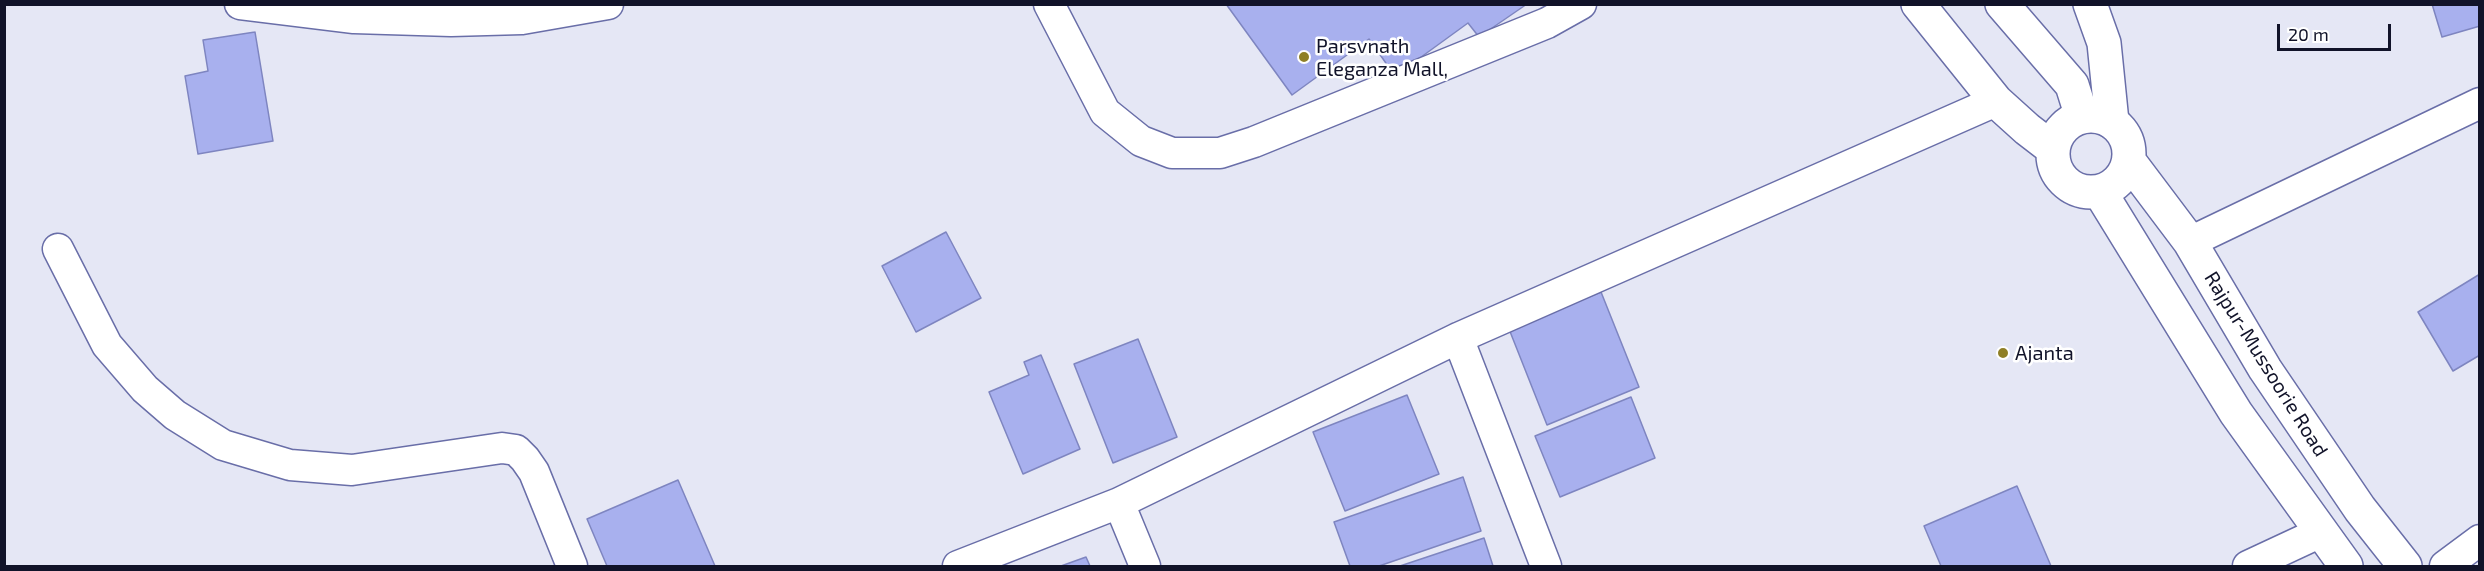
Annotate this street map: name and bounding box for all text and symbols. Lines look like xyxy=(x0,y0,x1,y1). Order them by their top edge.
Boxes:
scale bar xyxy=(2280,12,2394,50)
text: 20 m xyxy=(2288,23,2329,45)
place label: Parsvnath Eleganza Mall, xyxy=(1316,34,1448,81)
marker: Parsvnath Eleganza Mall, xyxy=(1297,50,1311,64)
street label: Rajpur-Mussoorie Road xyxy=(2199,267,2333,461)
place label: Ajanta xyxy=(2015,341,2074,365)
marker: Ajanta xyxy=(1996,346,2010,360)

